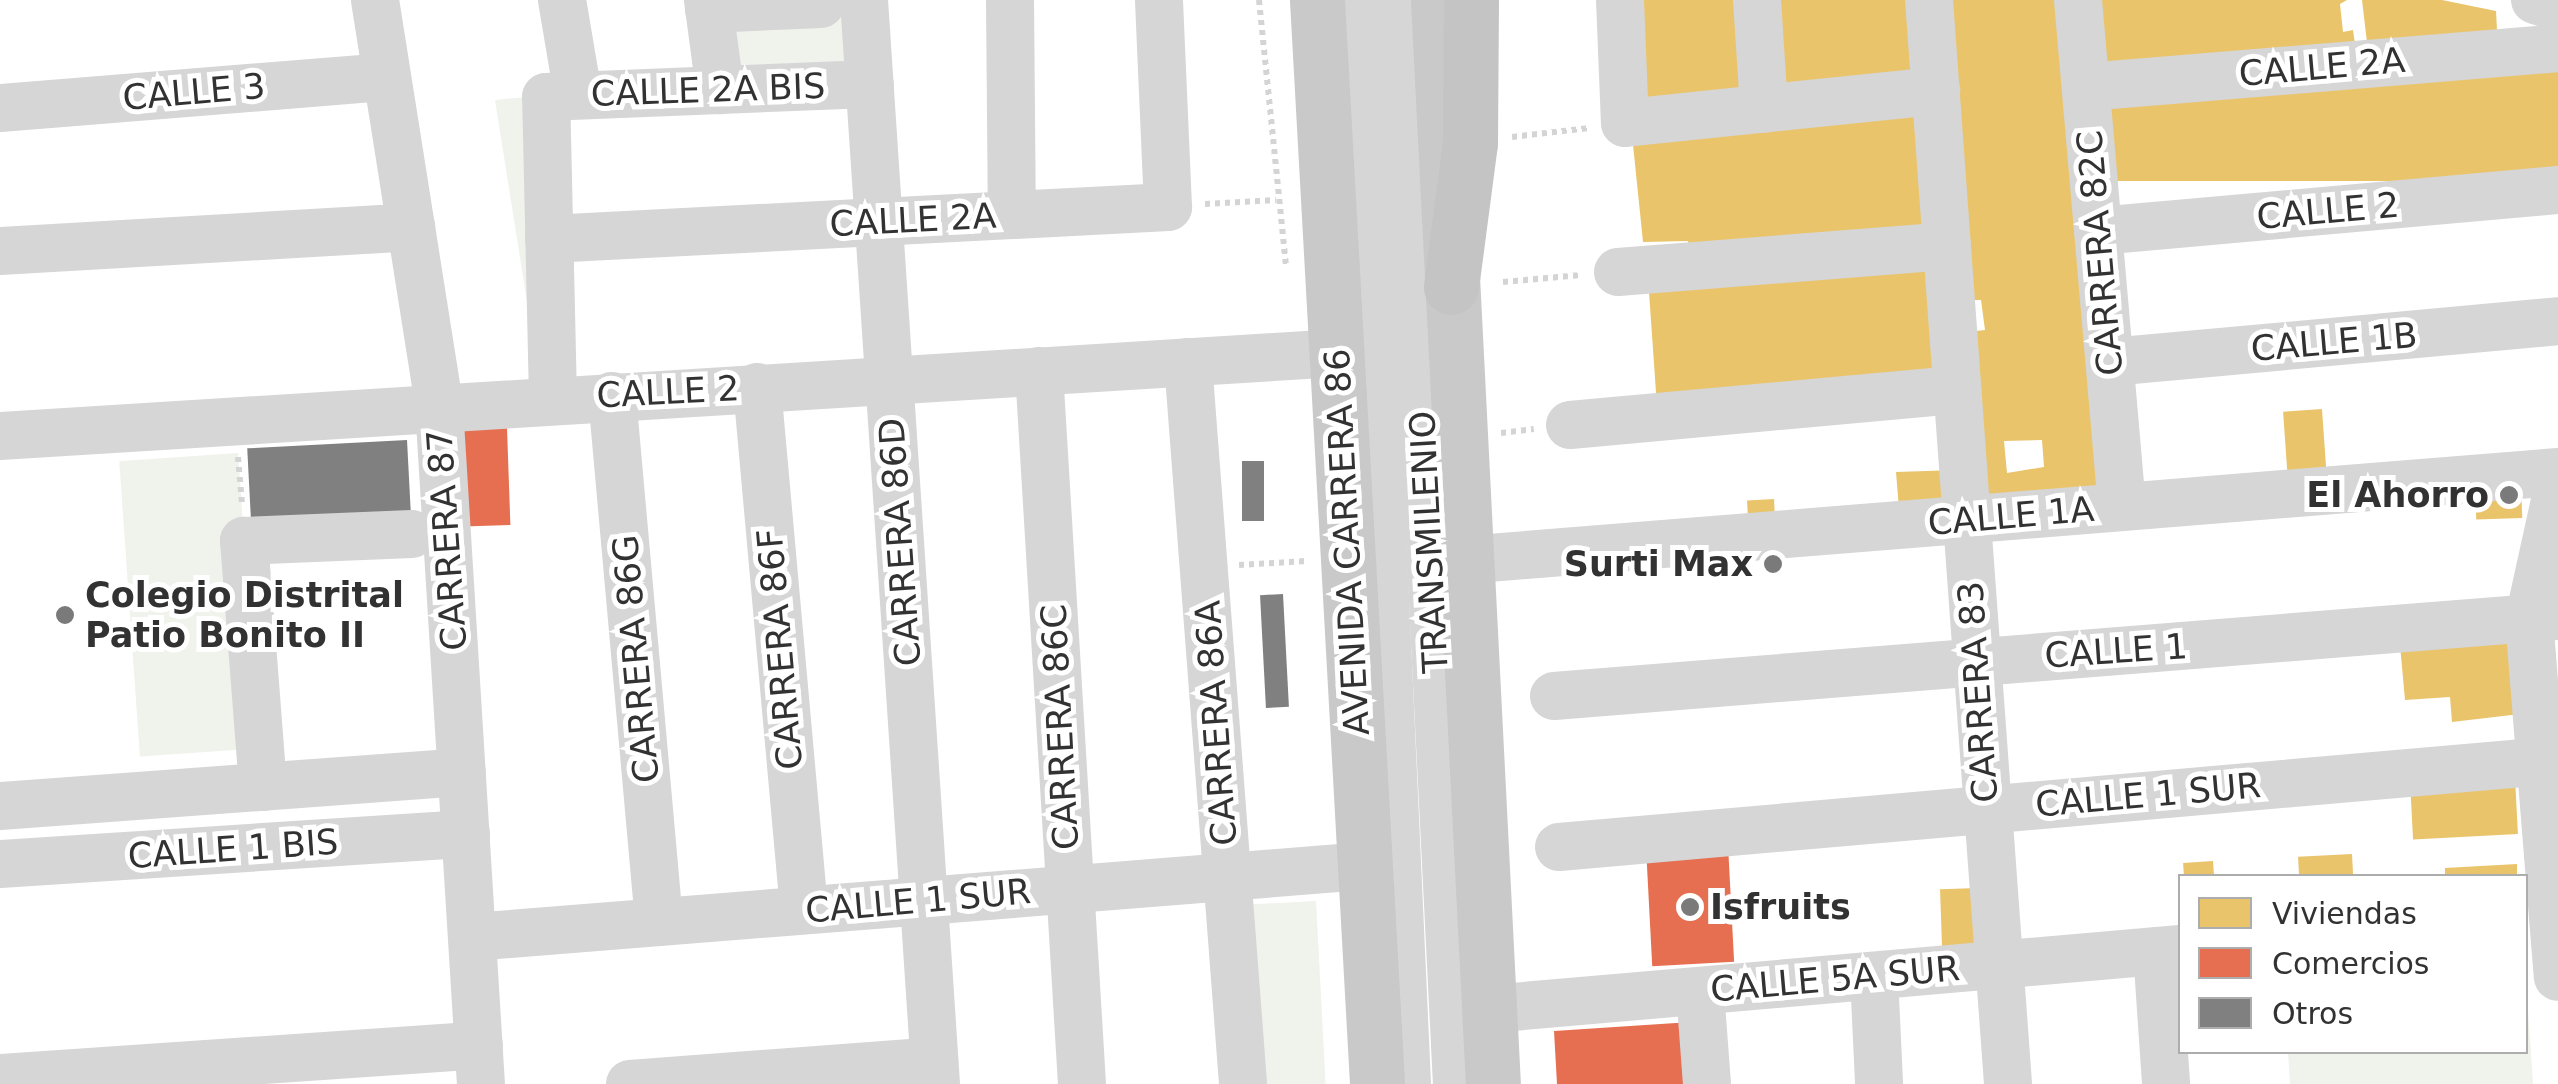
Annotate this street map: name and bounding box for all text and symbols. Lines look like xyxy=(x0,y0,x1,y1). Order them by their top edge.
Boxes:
street label: CALLE 2A xyxy=(2237,39,2407,95)
street label: CALLE 3 xyxy=(121,65,267,119)
street label: CALLE 2A BIS xyxy=(590,65,826,115)
street label: CARRERA 82C xyxy=(2068,129,2132,377)
street label: CALLE 2 xyxy=(2255,184,2401,238)
street label: CALLE 2A xyxy=(829,195,997,245)
street label: CALLE 1B xyxy=(2249,314,2419,370)
street label: AVENIDA CARRERA 86 xyxy=(1316,348,1378,736)
street label: CALLE 2 xyxy=(596,367,740,417)
street label: TRANSMILENIO xyxy=(1401,410,1457,674)
street label: CARRERA 86D xyxy=(870,417,930,667)
street label: CARRERA 87 xyxy=(418,428,476,652)
place label: El Ahorro xyxy=(2306,474,2489,516)
marker: El Ahorro xyxy=(2498,484,2520,506)
street label: CALLE 1A xyxy=(1926,488,2096,544)
street label: CARRERA 86F xyxy=(749,527,811,771)
street label: CARRERA 86G xyxy=(604,533,668,785)
place label: Surti Max xyxy=(1564,543,1753,585)
marker: Surti Max xyxy=(1762,553,1784,575)
place label: Colegio Distrital Patio Bonito II xyxy=(85,574,404,656)
street label: CARRERA 83 xyxy=(1949,580,2007,804)
street label: CARRERA 86A xyxy=(1186,599,1246,847)
street label: CARRERA 86C xyxy=(1033,603,1087,851)
marker: Colegio Distrital Patio Bonito II xyxy=(54,604,76,626)
street label: CALLE 1 xyxy=(2043,625,2189,677)
street label: CALLE 1 SUR xyxy=(2034,764,2262,826)
street label: CALLE 1 BIS xyxy=(127,821,339,877)
street label: CALLE 1 SUR xyxy=(804,870,1032,932)
legend xyxy=(2178,874,2528,1054)
place label: Isfruits xyxy=(1710,886,1851,928)
marker: Isfruits xyxy=(1679,896,1701,918)
text: Viviendas xyxy=(2272,896,2417,931)
text: Comercios xyxy=(2272,946,2429,981)
street label: CALLE 5A SUR xyxy=(1709,947,1961,1011)
text: Otros xyxy=(2272,996,2353,1031)

